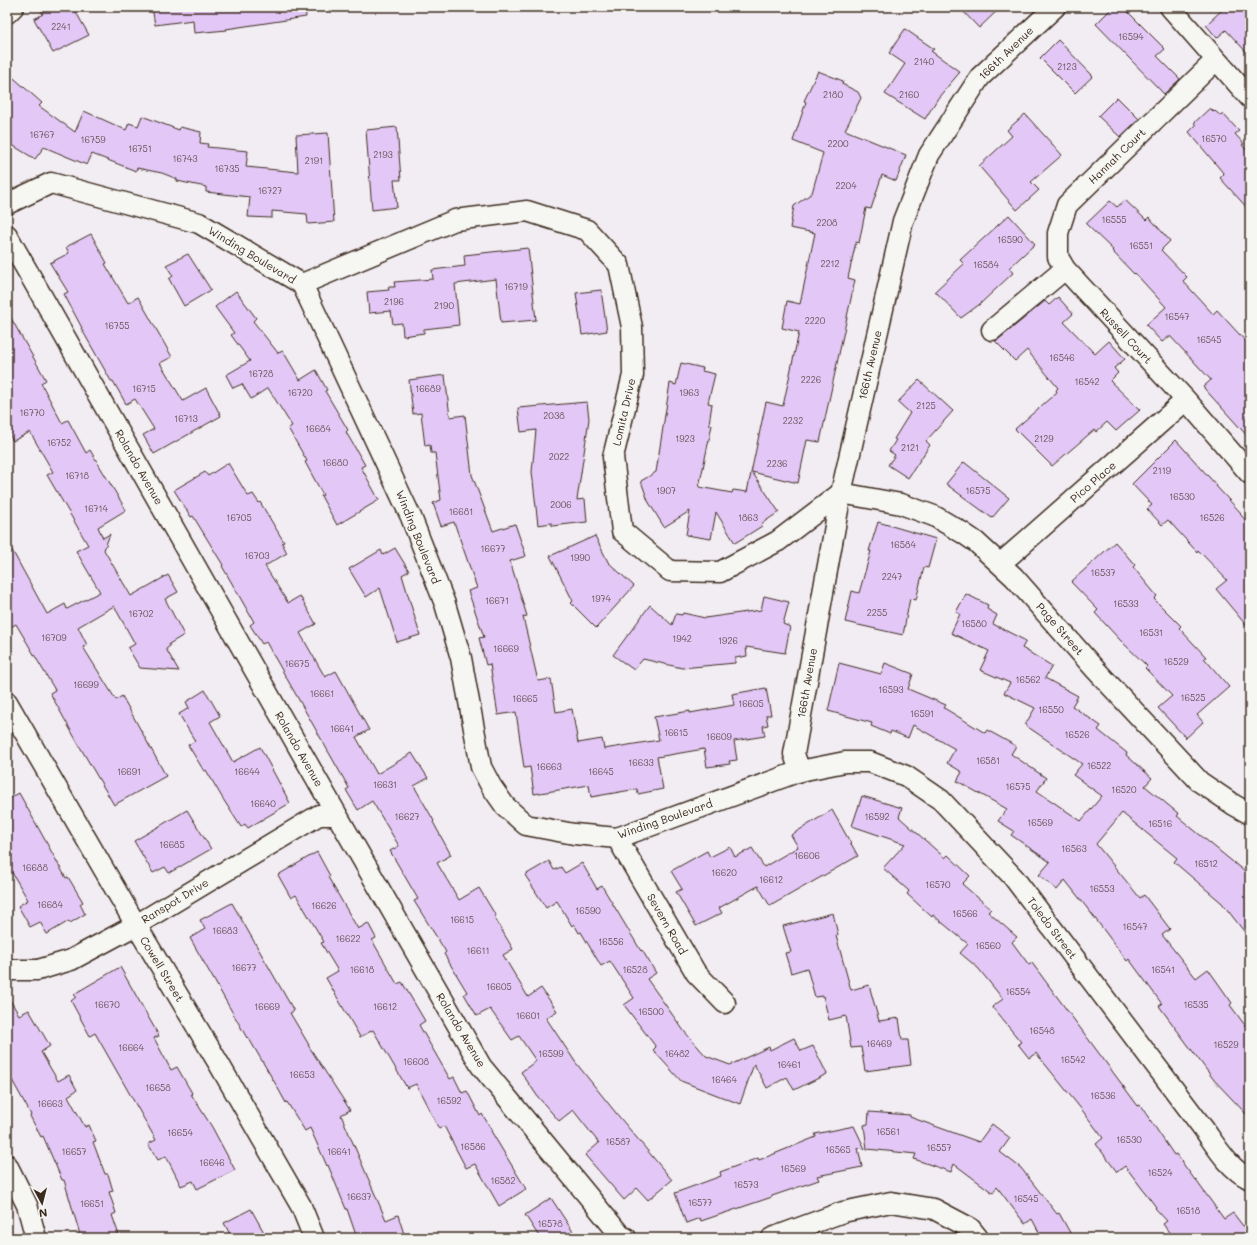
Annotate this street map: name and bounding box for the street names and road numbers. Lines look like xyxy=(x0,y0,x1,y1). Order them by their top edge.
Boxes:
street label: 166th Avenue xyxy=(975,23,1036,83)
street label: Hannah Court xyxy=(1085,124,1149,187)
street label: Winding Boulevard xyxy=(206,223,299,287)
street label: Russell Court xyxy=(1097,305,1156,367)
street label: 166th Avenue xyxy=(854,329,885,401)
street label: Lomita Drive xyxy=(608,377,639,447)
street label: Rolando Avenue xyxy=(112,426,167,507)
street label: Pico Place xyxy=(1067,457,1119,506)
street label: Winding Boulevard xyxy=(393,488,444,586)
street label: Page Street xyxy=(1033,599,1088,658)
street label: 166th Avenue xyxy=(793,647,820,719)
street label: Rolando Avenue xyxy=(272,708,327,789)
street label: Winding Boulevard xyxy=(615,795,714,842)
street label: Ranspot Drive xyxy=(138,874,211,927)
street label: Severn Road xyxy=(644,890,691,957)
street label: Toledo Street xyxy=(1024,894,1081,962)
street label: Cowell Street xyxy=(137,933,188,1004)
street label: Rolando Avenue xyxy=(433,990,490,1070)

